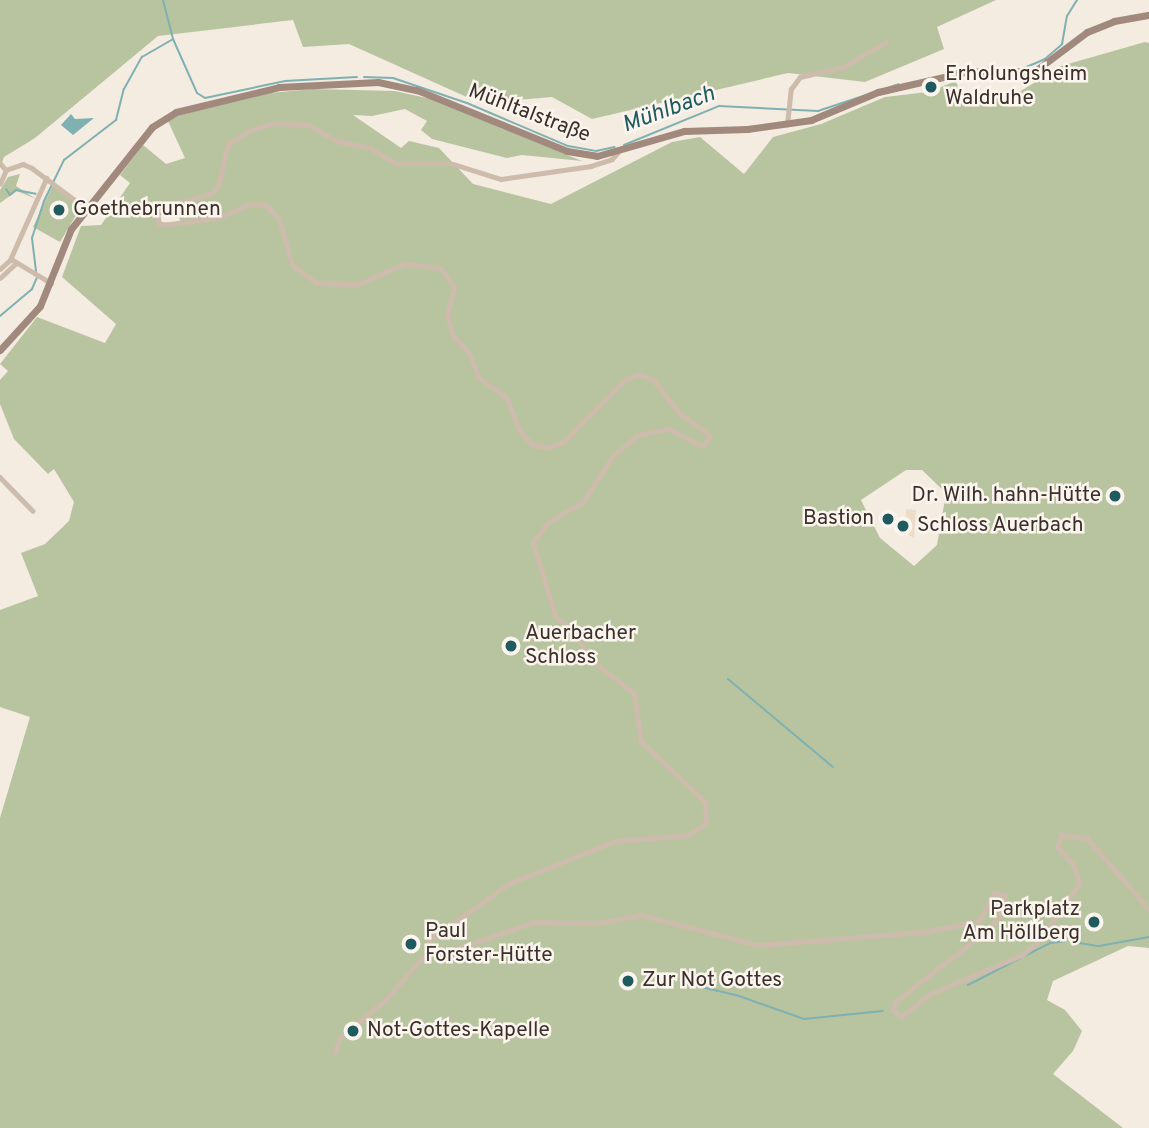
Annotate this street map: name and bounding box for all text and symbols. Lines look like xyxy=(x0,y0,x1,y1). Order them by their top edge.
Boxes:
place label: Erholungsheim Waldruhe xyxy=(945,62,1087,112)
street label: Mühltalstraße xyxy=(464,79,594,149)
marker: Erholungsheim Waldruhe xyxy=(923,79,939,95)
water label: Mühlbach xyxy=(619,82,719,140)
place label: Goethebrunnen xyxy=(73,197,221,223)
marker: Goethebrunnen xyxy=(51,202,67,218)
place label: Dr. Wilh. hahn-Hütte xyxy=(911,483,1101,509)
marker: Dr. Wilh. hahn-Hütte xyxy=(1107,488,1123,504)
place label: Bastion xyxy=(803,506,874,532)
marker: Bastion xyxy=(880,511,896,527)
place label: Schloss Auerbach xyxy=(917,513,1084,539)
marker: Schloss Auerbach xyxy=(895,518,911,534)
place label: Auerbacher Schloss xyxy=(525,621,636,671)
marker: Auerbacher Schloss xyxy=(503,638,519,654)
place label: Parkplatz Am Höllberg xyxy=(962,897,1080,947)
marker: Parkplatz Am Höllberg xyxy=(1086,914,1102,930)
place label: Paul Forster-Hütte xyxy=(425,919,553,969)
marker: Paul Forster-Hütte xyxy=(403,936,419,952)
place label: Zur Not Gottes xyxy=(642,968,782,994)
marker: Zur Not Gottes xyxy=(620,973,636,989)
place label: Not-Gottes-Kapelle xyxy=(367,1018,550,1044)
marker: Not-Gottes-Kapelle xyxy=(345,1023,361,1039)

